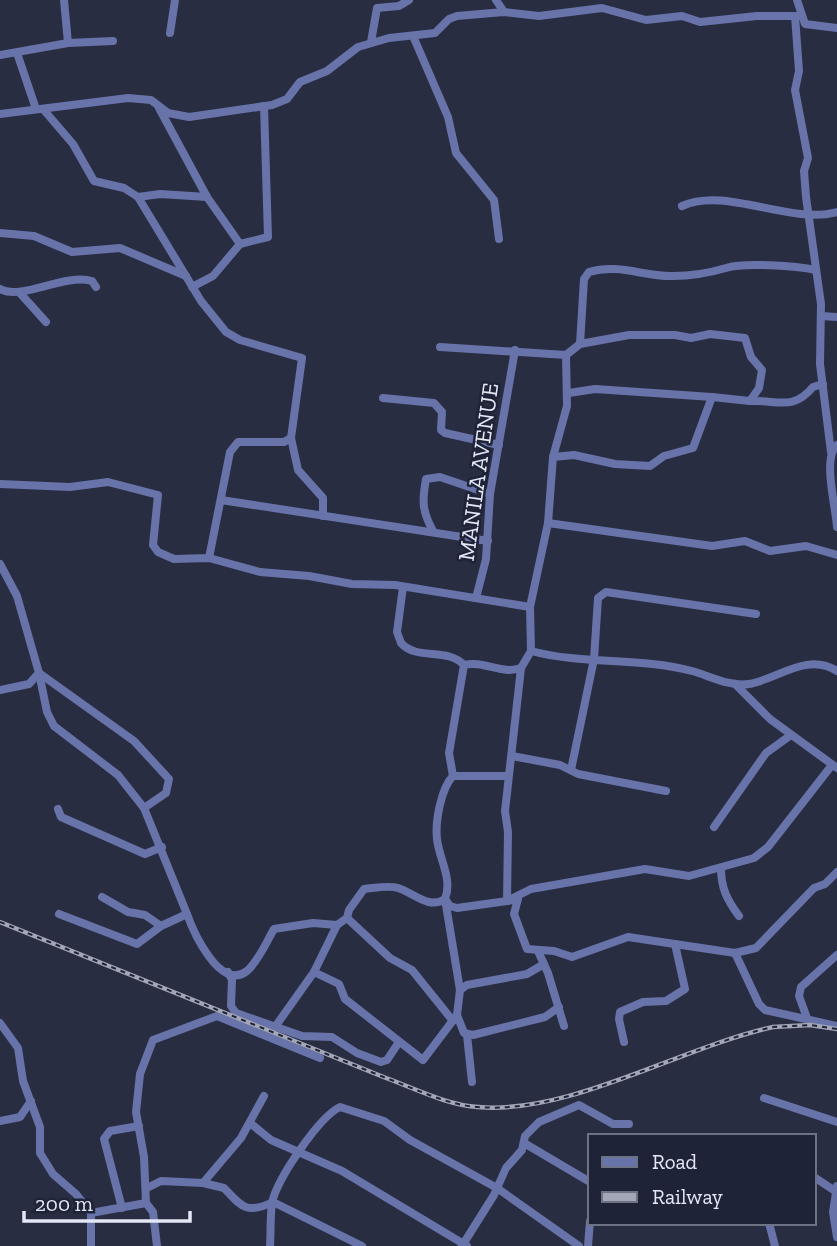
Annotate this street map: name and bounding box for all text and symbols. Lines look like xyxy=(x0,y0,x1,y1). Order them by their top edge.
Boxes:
street label: MANILA AVENUE xyxy=(452,381,504,563)
legend xyxy=(588,1134,816,1225)
text: Road xyxy=(652,1149,698,1174)
scale bar xyxy=(24,1180,191,1224)
text: Railway xyxy=(652,1184,723,1209)
text: 200 m xyxy=(35,1191,93,1216)

